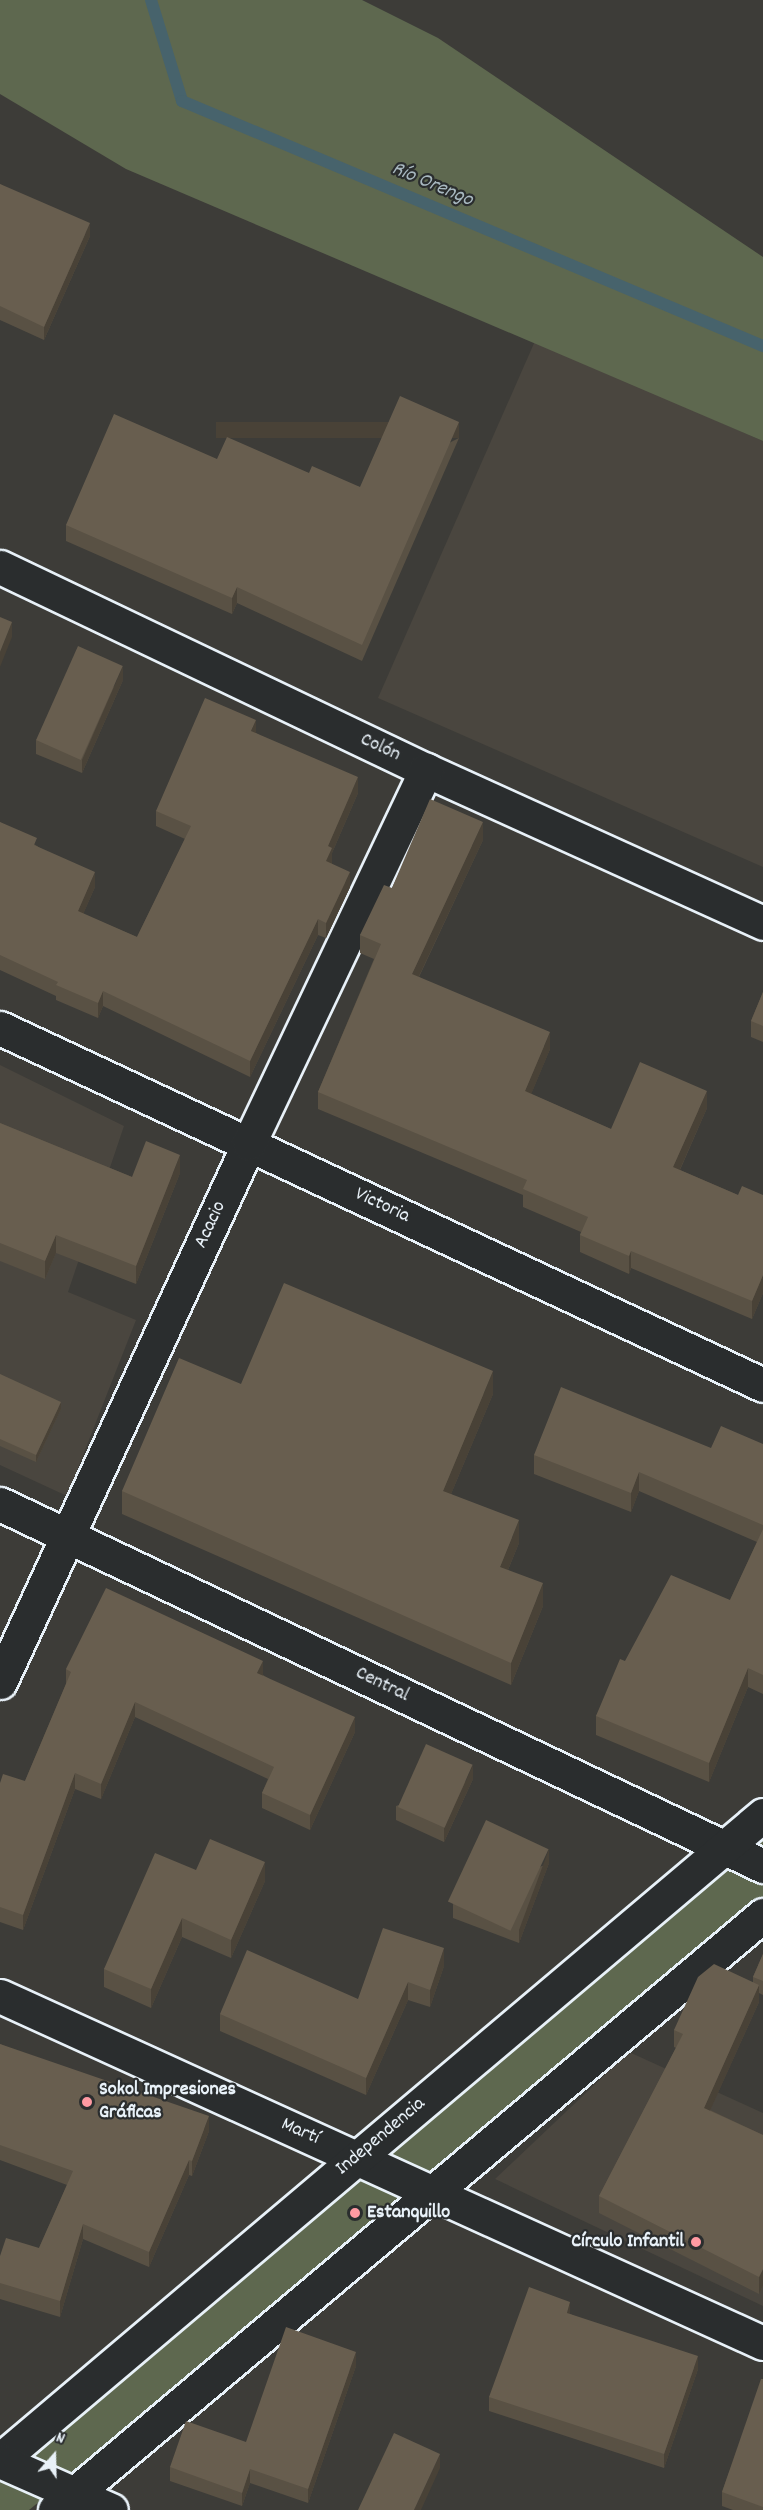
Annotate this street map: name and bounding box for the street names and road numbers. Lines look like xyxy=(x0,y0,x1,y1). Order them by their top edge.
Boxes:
street label: Colón xyxy=(356,728,404,768)
street label: Victoria xyxy=(351,1183,413,1229)
street label: Acacio xyxy=(190,1198,232,1252)
street label: Central xyxy=(351,1662,413,1708)
street label: Independencia xyxy=(331,2093,431,2181)
street label: Martí xyxy=(277,2113,323,2151)

